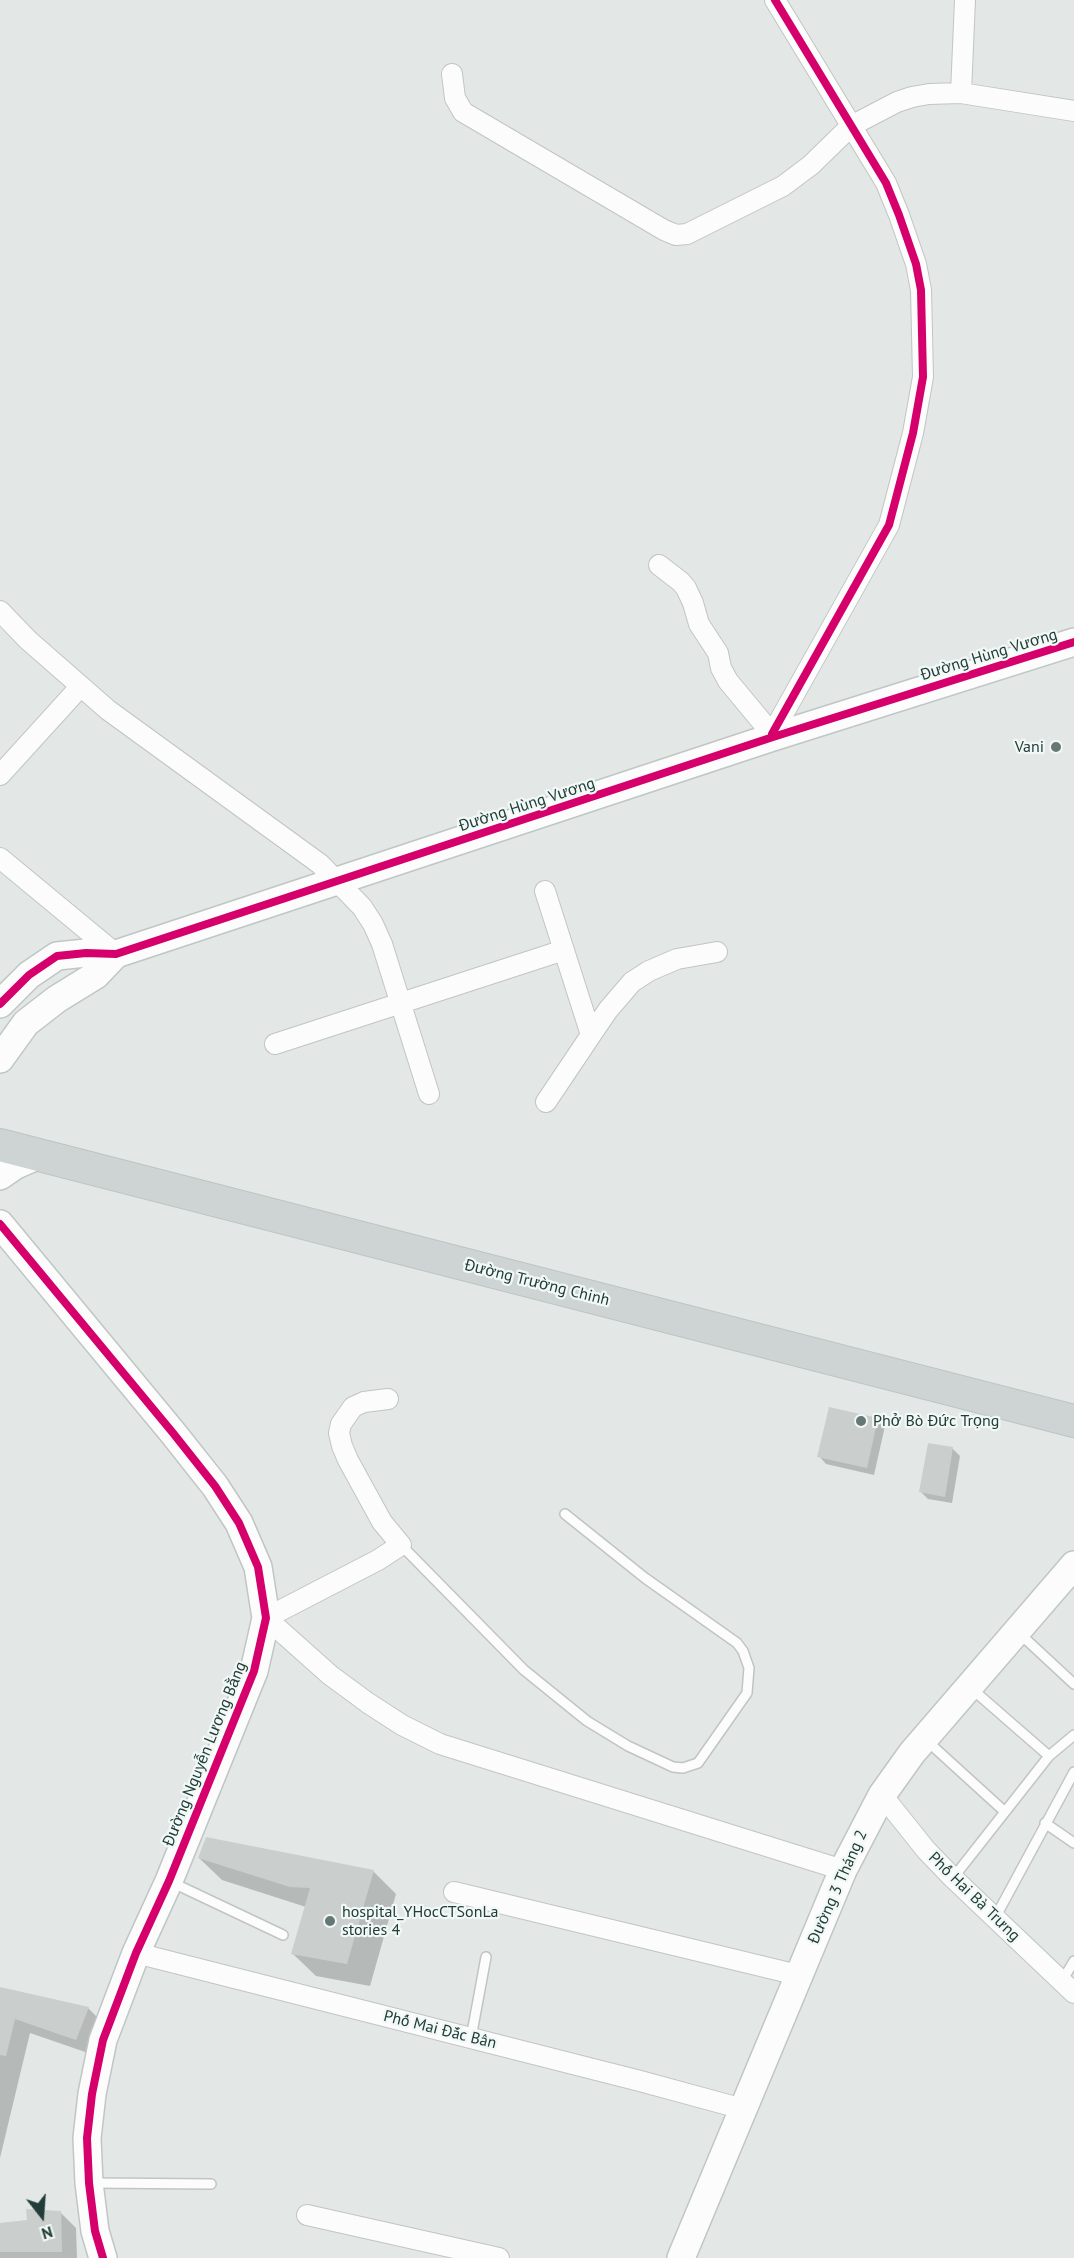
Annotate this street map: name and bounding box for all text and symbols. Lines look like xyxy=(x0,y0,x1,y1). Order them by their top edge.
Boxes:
street label: Đường Hùng Vương xyxy=(918,625,1060,685)
place label: Vani xyxy=(1015,737,1044,757)
marker: Vani xyxy=(1049,740,1063,754)
street label: Đường Hùng Vương xyxy=(457,774,597,836)
street label: Đường Trường Chinh xyxy=(463,1256,611,1310)
place label: Phở Bò Đức Trọng xyxy=(873,1411,999,1431)
marker: Phở Bò Đức Trọng xyxy=(854,1414,868,1428)
street label: Đường Nguyễn Lương Bằng xyxy=(159,1659,251,1849)
street label: Đường 3 Tháng 2 xyxy=(804,1827,872,1947)
street label: Phố Hai Bà Trưng xyxy=(924,1848,1024,1946)
place label: hospital_YHocCTSonLa stories 4 xyxy=(342,1902,498,1940)
marker: hospital_YHocCTSonLa stories 4 xyxy=(323,1914,337,1928)
street label: Phố Mai Đắc Bân xyxy=(382,2007,498,2053)
north arrow xyxy=(12,2186,72,2246)
text: N xyxy=(39,2222,55,2244)

